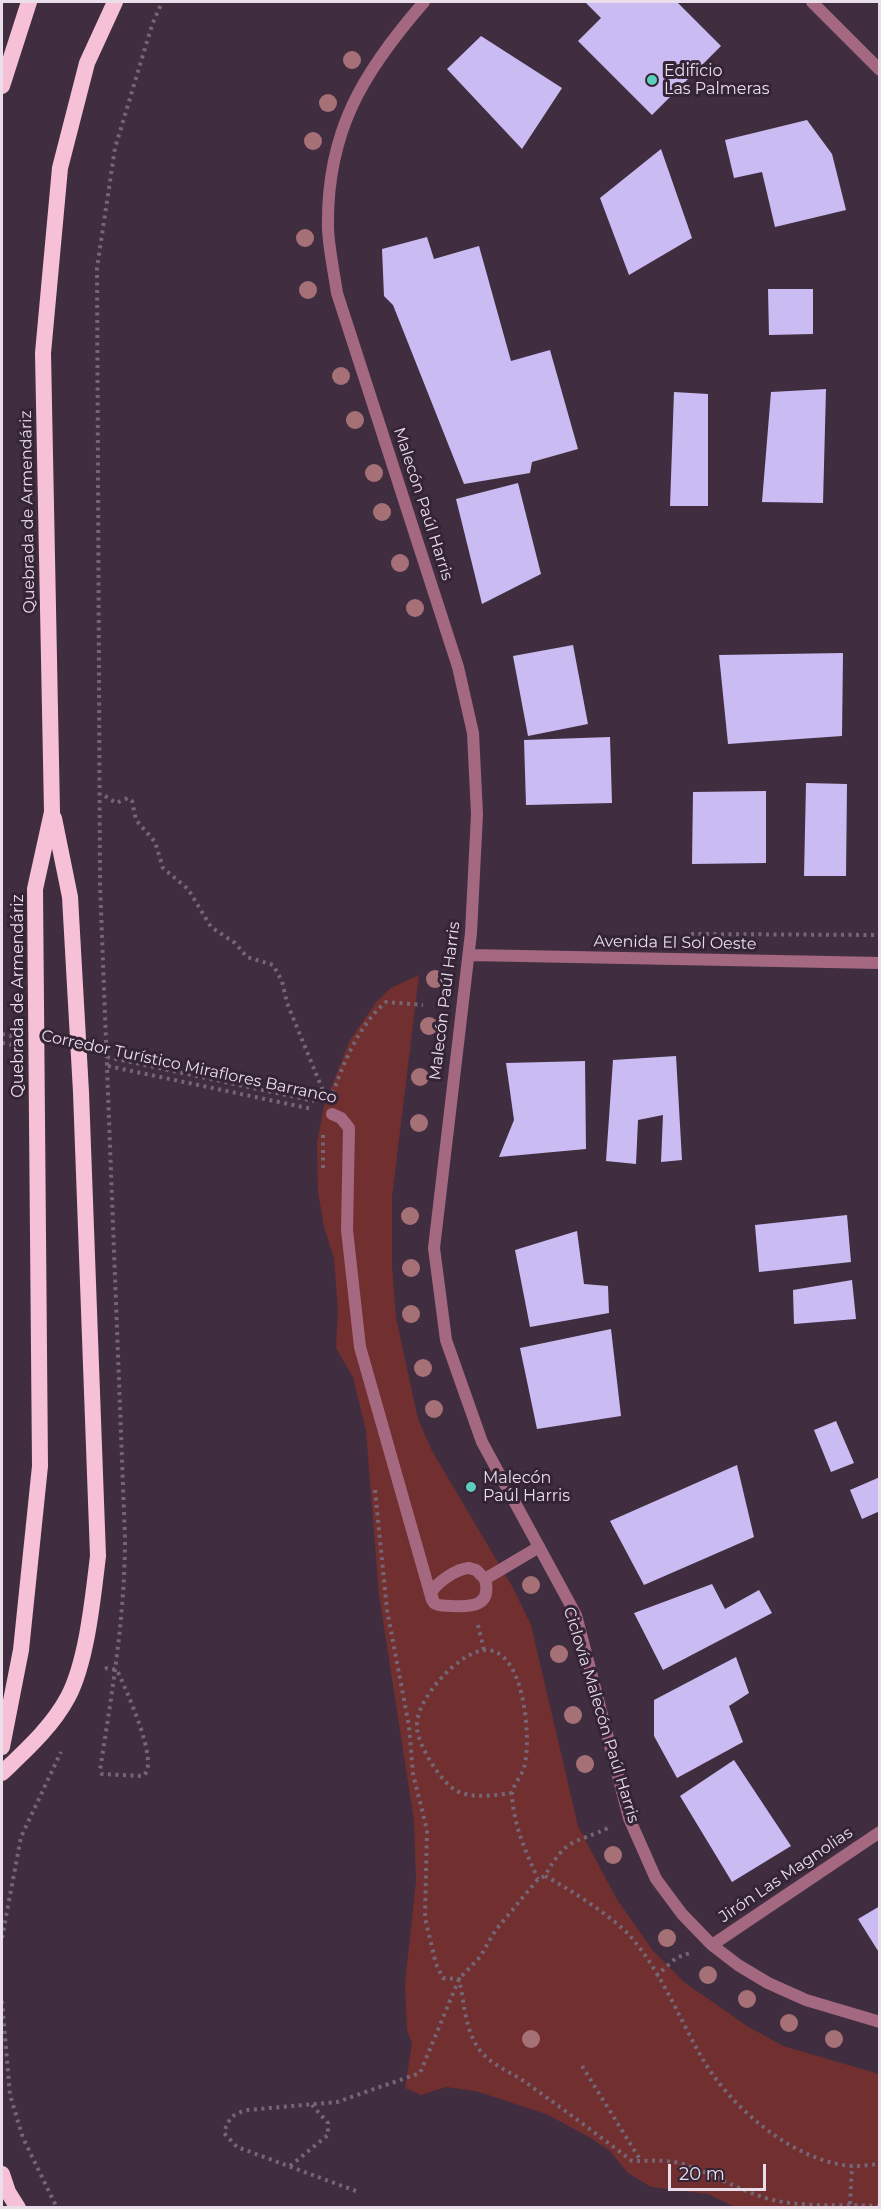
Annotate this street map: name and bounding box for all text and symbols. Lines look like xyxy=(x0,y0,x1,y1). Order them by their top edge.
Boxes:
place label: Edificio Las Palmeras xyxy=(664,61,770,99)
marker: Edificio Las Palmeras xyxy=(645,73,659,87)
street label: Quebrada de Armendáriz xyxy=(17,410,39,614)
street label: Malecón Paúl Harris xyxy=(389,425,457,583)
street label: Quebrada de Armendáriz xyxy=(8,894,28,1098)
street label: Malecón Paúl Harris xyxy=(426,921,464,1081)
street label: Avenida El Sol Oeste xyxy=(593,932,757,954)
street label: Corredor Turístico Miraflores Barranco xyxy=(39,1026,339,1108)
place label: Malecón Paúl Harris xyxy=(483,1468,570,1506)
marker: Malecón Paúl Harris xyxy=(464,1480,478,1494)
street label: Ciclovía Malecón Paúl Harris xyxy=(559,1605,643,1825)
street label: Jirón Las Magnolias xyxy=(716,1823,856,1927)
scale bar xyxy=(671,2152,768,2190)
text: 20 m xyxy=(679,2163,725,2185)

